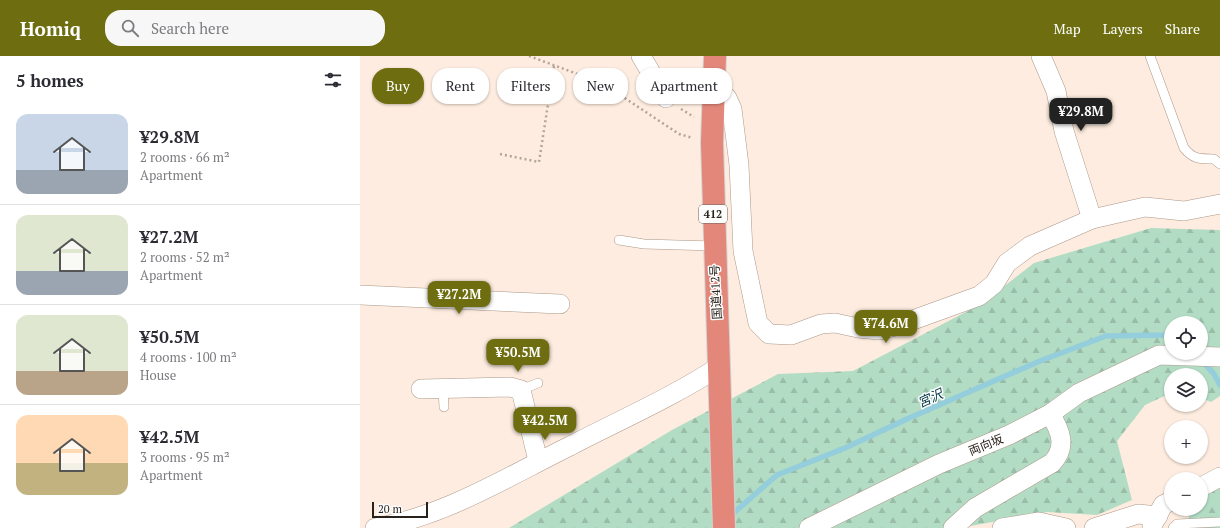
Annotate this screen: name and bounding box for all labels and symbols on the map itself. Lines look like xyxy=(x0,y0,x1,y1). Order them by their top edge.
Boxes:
pin: ¥29.8M xyxy=(1048,98,1114,132)
road number: 412 xyxy=(699,205,727,223)
street label: 国道412号 xyxy=(707,264,724,320)
pin: ¥27.2M xyxy=(426,281,492,315)
pin: ¥74.6M xyxy=(853,310,919,344)
pin: ¥50.5M xyxy=(485,339,551,373)
water label: 宮沢 xyxy=(914,384,947,412)
pin: ¥42.5M xyxy=(512,407,578,441)
street label: 両向坂 xyxy=(966,431,1005,458)
scale bar xyxy=(372,500,428,519)

